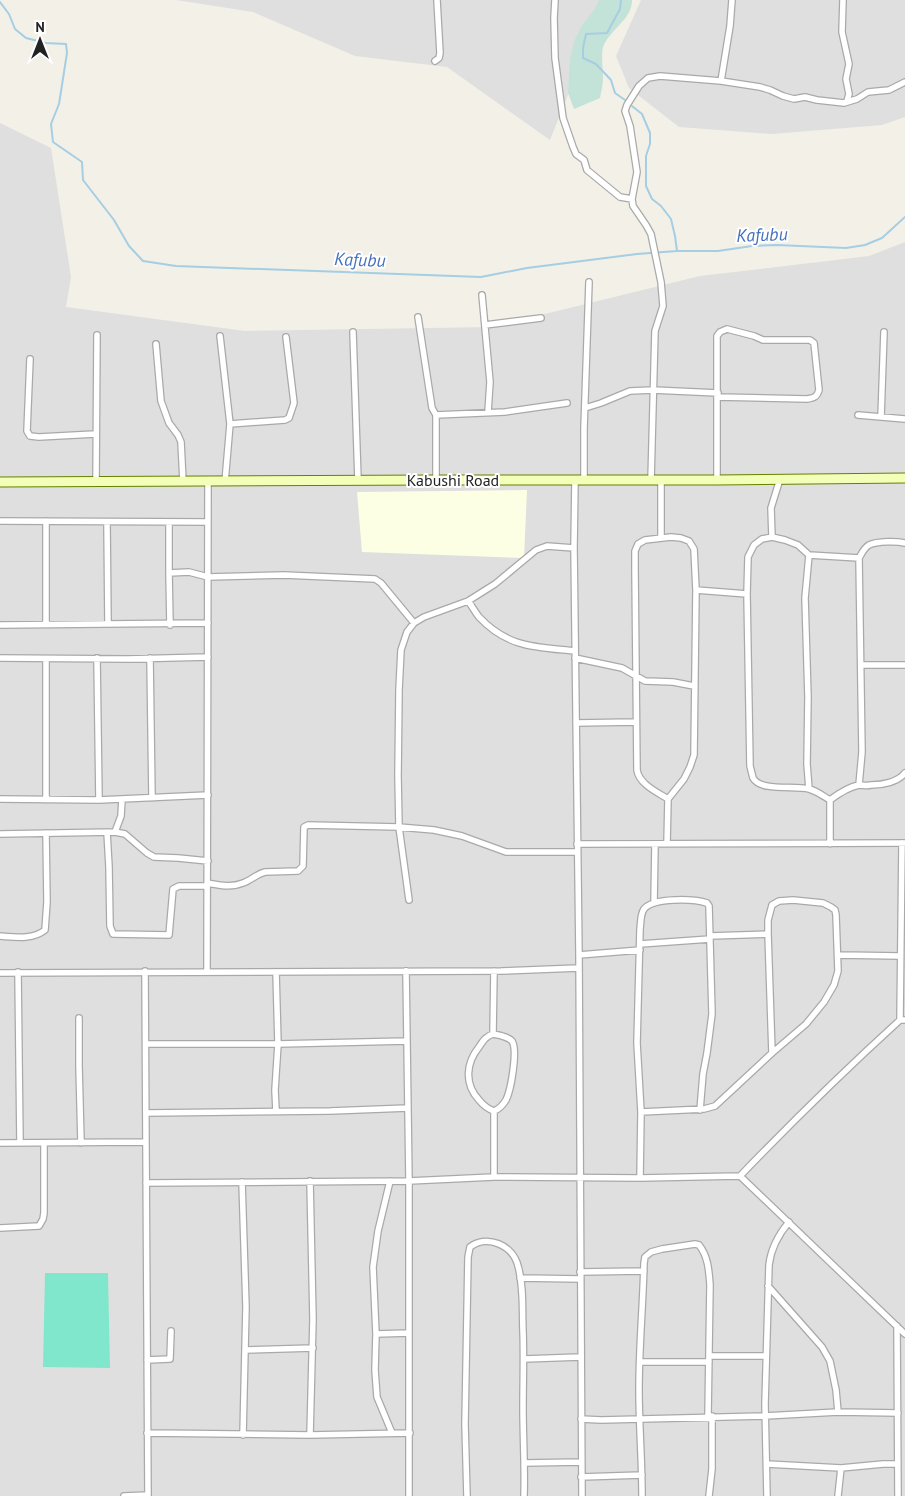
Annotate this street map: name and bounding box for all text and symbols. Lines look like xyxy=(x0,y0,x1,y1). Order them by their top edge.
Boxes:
north arrow xyxy=(15,15,65,65)
text: N xyxy=(35,18,45,36)
water label: Kafubu xyxy=(736,222,788,247)
water label: Kafubu xyxy=(334,247,386,272)
street label: Kabushi Road xyxy=(407,470,499,490)

